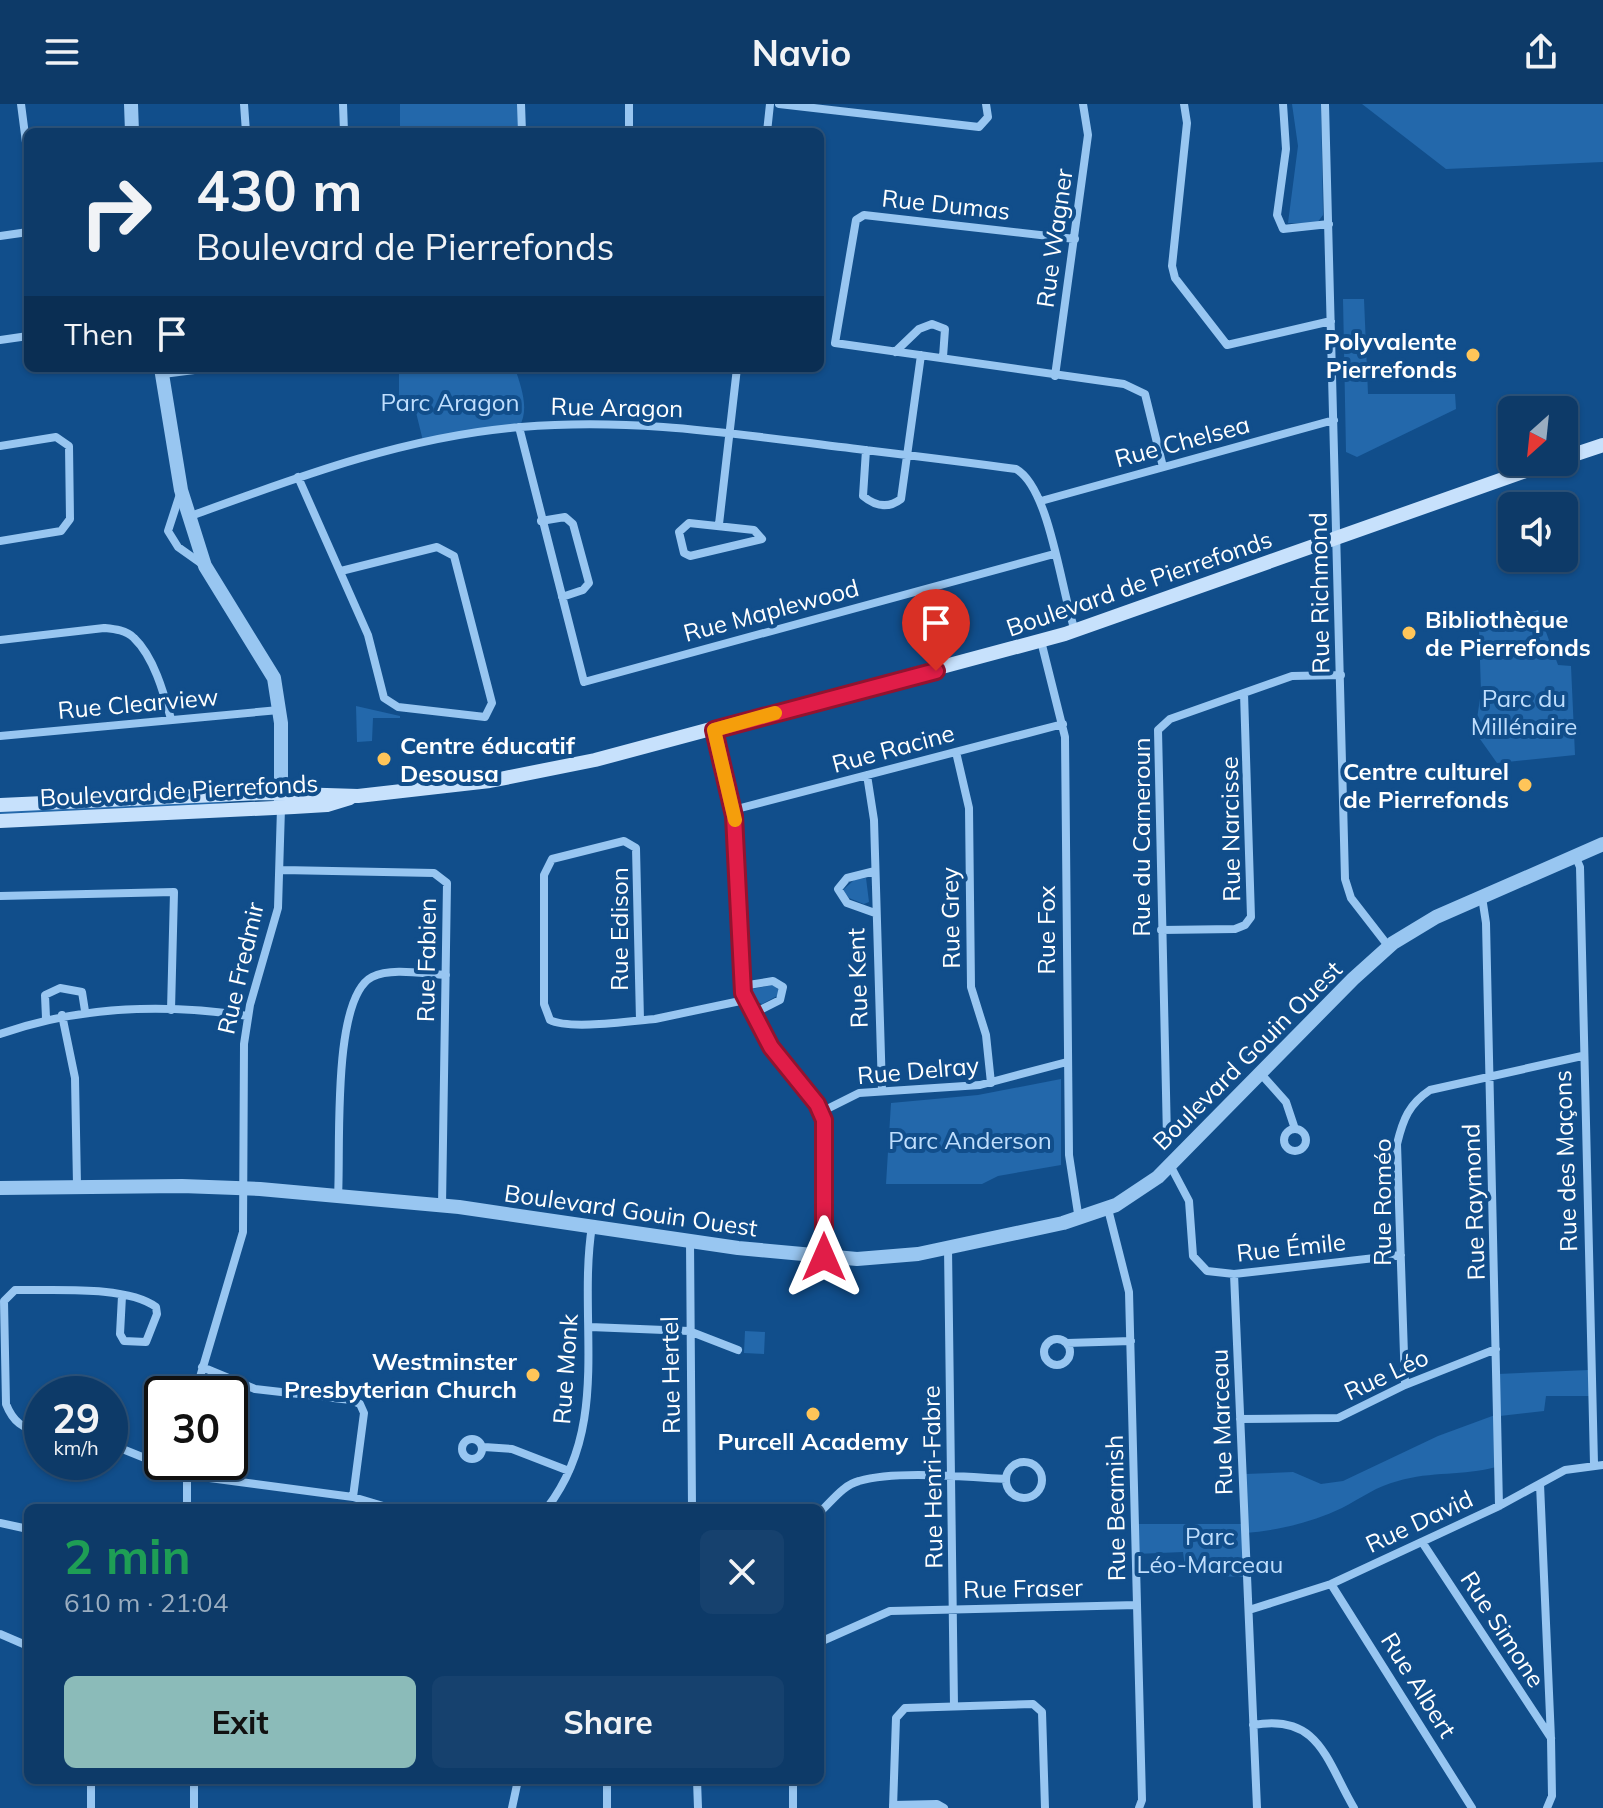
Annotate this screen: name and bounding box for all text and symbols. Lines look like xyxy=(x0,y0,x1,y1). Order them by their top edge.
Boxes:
icon: menu xyxy=(40,30,84,74)
text: Navio xyxy=(752,30,851,75)
icon: share xyxy=(1519,30,1563,74)
text: 430 m xyxy=(196,155,363,225)
icon: right xyxy=(64,160,168,264)
street label: Rue Wagner xyxy=(1029,166,1079,309)
street label: Rue Dumas xyxy=(880,182,1012,226)
text: Boulevard de Pierrefonds xyxy=(196,224,614,269)
icon: arrive xyxy=(150,312,194,356)
text: Then xyxy=(64,315,134,353)
place label: Polyvalente Pierrefonds xyxy=(1324,326,1457,384)
marker: Polyvalente Pierrefonds xyxy=(1464,346,1482,364)
park label: Parc Aragon xyxy=(380,387,520,417)
street label: Rue Aragon xyxy=(550,391,684,423)
north arrow xyxy=(1498,396,1578,476)
map controls xyxy=(1498,396,1578,572)
street label: Rue Chelsea xyxy=(1111,409,1253,473)
button: sound xyxy=(1498,492,1578,572)
street label: Rue Richmond xyxy=(1303,512,1335,674)
street label: Boulevard de Pierrefonds xyxy=(1002,523,1276,643)
street label: Rue Maplewood xyxy=(680,572,862,648)
pin xyxy=(902,589,970,671)
icon: arrive xyxy=(914,601,958,645)
place label: Bibliothèque de Pierrefonds xyxy=(1425,604,1591,662)
marker: Bibliothèque de Pierrefonds xyxy=(1400,624,1418,642)
street label: Rue Clearview xyxy=(56,681,220,725)
park label: Parc du Millénaire xyxy=(1471,683,1577,741)
street label: Rue Racine xyxy=(829,717,957,779)
place label: Centre éducatif Desousa xyxy=(400,730,576,788)
street label: Rue du Cameroun xyxy=(1126,737,1156,937)
marker: Centre éducatif Desousa xyxy=(375,750,393,768)
street label: Rue Narcisse xyxy=(1214,756,1246,902)
place label: Centre culturel de Pierrefonds xyxy=(1343,756,1509,814)
street label: Boulevard de Pierrefonds xyxy=(39,768,319,812)
marker: Centre culturel de Pierrefonds xyxy=(1516,776,1534,794)
street label: Rue Edison xyxy=(604,867,634,991)
street label: Rue Grey xyxy=(934,867,966,969)
street label: Rue Fox xyxy=(1031,885,1061,975)
street label: Rue Fabien xyxy=(410,898,442,1022)
street label: Rue Fredmir xyxy=(210,899,270,1037)
street label: Rue Kent xyxy=(840,927,874,1029)
street label: Boulevard Gouin Ouest xyxy=(1146,954,1348,1156)
street label: Rue Delray xyxy=(856,1050,980,1090)
street label: Rue des Maçons xyxy=(1547,1070,1583,1252)
street label: Rue Raymond xyxy=(1455,1123,1491,1281)
park label: Parc Anderson xyxy=(888,1125,1052,1155)
street label: Rue Roméo xyxy=(1367,1138,1397,1266)
street label: Boulevard Gouin Ouest xyxy=(502,1177,760,1243)
position arrow xyxy=(782,1215,866,1299)
street label: Rue Émile xyxy=(1235,1226,1347,1268)
street label: Rue Monk xyxy=(546,1312,584,1425)
street label: Rue Hertel xyxy=(654,1316,686,1434)
street label: Rue Léo xyxy=(1339,1341,1433,1407)
place label: Westminster Presbyterian Church xyxy=(284,1346,518,1404)
street label: Rue Marceau xyxy=(1203,1348,1239,1496)
marker: Westminster Presbyterian Church xyxy=(524,1366,542,1384)
speed limit sign: 30 xyxy=(144,1376,248,1480)
street label: Rue Henri-Fabre xyxy=(915,1385,949,1569)
text: 29 xyxy=(52,1393,100,1443)
marker: Purcell Academy xyxy=(804,1405,822,1423)
place label: Purcell Academy xyxy=(718,1426,909,1456)
text: km/h xyxy=(53,1435,99,1460)
street label: Rue Beamish xyxy=(1099,1435,1131,1581)
street label: Rue David xyxy=(1361,1483,1477,1559)
park label: Parc Léo-Marceau xyxy=(1137,1521,1283,1579)
text: 2 min xyxy=(64,1526,191,1586)
button: close xyxy=(700,1530,784,1614)
street label: Rue Simone xyxy=(1454,1565,1552,1693)
street label: Rue Fraser xyxy=(963,1572,1083,1604)
text: 610 m · 21:04 xyxy=(64,1586,228,1619)
street label: Rue Albert xyxy=(1375,1627,1463,1743)
button: Exit xyxy=(64,1676,416,1768)
button: Share xyxy=(432,1676,784,1768)

